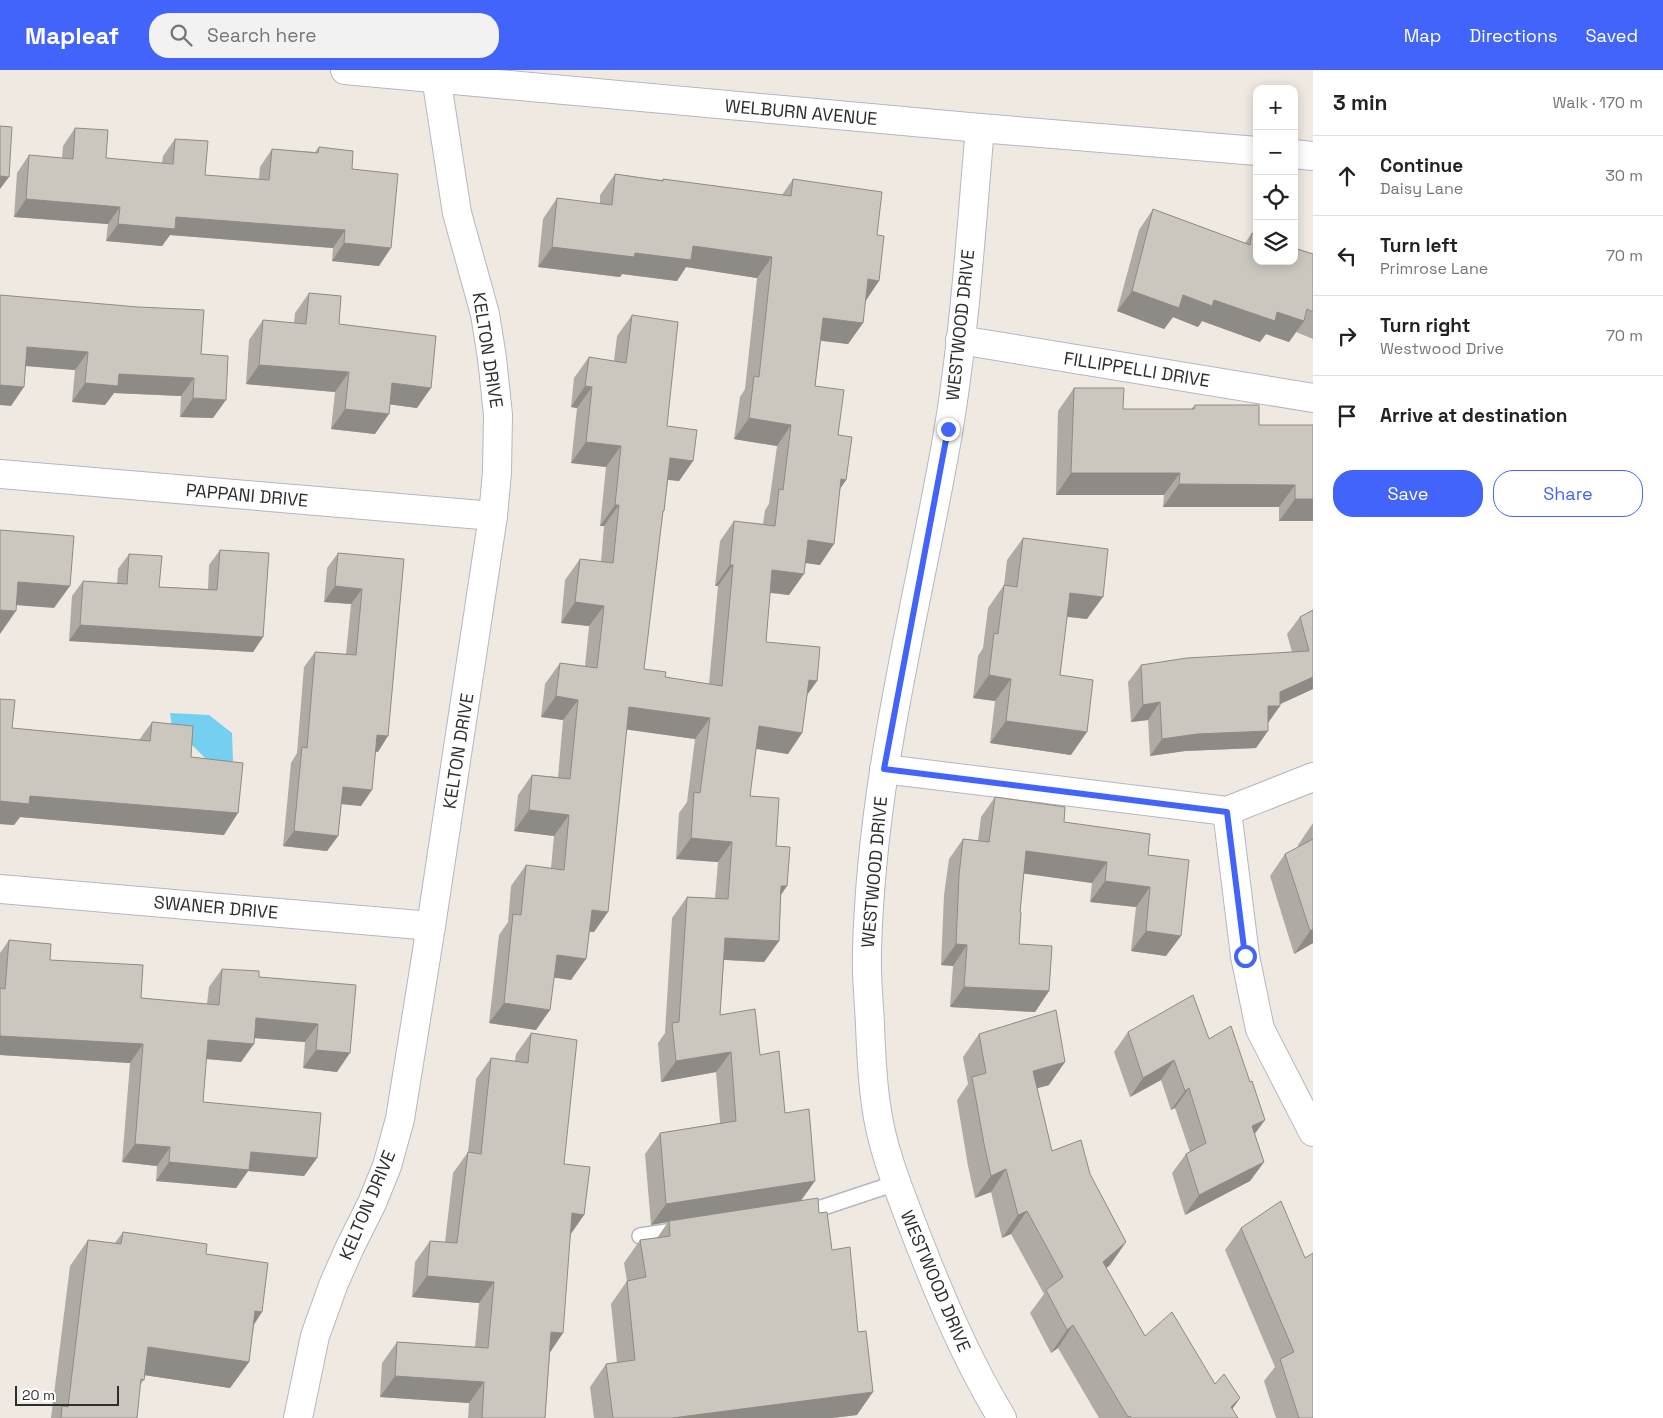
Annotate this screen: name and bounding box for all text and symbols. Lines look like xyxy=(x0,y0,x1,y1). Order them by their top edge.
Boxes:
search box xyxy=(149,13,499,58)
text: Mapleaf xyxy=(25,20,119,51)
icon: search xyxy=(167,21,195,49)
text: Search here xyxy=(207,23,317,48)
text: Map xyxy=(1404,24,1441,47)
text: Directions xyxy=(1469,24,1558,47)
text: Saved xyxy=(1586,24,1638,47)
map controls xyxy=(1253,85,1298,265)
button: + xyxy=(1253,85,1298,130)
text: 3 min xyxy=(1333,89,1388,116)
text: Walk · 170 m xyxy=(1553,92,1643,113)
street label: WELBURN AVENUE xyxy=(724,94,878,130)
button: − xyxy=(1253,130,1298,175)
text: Continue xyxy=(1380,153,1463,178)
icon: ahead xyxy=(1333,162,1361,190)
text: 30 m xyxy=(1605,165,1643,186)
button: locate xyxy=(1253,175,1298,220)
text: Daisy Lane xyxy=(1380,178,1463,199)
button: layers xyxy=(1253,220,1298,265)
text: Turn left xyxy=(1380,233,1458,258)
icon: left xyxy=(1333,242,1361,270)
text: 70 m xyxy=(1606,245,1643,266)
street label: WESTWOOD DRIVE xyxy=(941,248,979,402)
text: Primrose Lane xyxy=(1380,258,1488,279)
street label: KELTON DRIVE xyxy=(467,290,509,410)
text: Turn right xyxy=(1380,313,1470,338)
icon: right xyxy=(1333,322,1361,350)
text: 70 m xyxy=(1606,325,1643,346)
text: Westwood Drive xyxy=(1380,338,1504,359)
street label: FILLIPPELLI DRIVE xyxy=(1062,346,1212,392)
icon: arrive xyxy=(1333,402,1361,430)
text: Arrive at destination xyxy=(1380,403,1568,428)
route end xyxy=(937,418,960,441)
button: Save xyxy=(1333,470,1483,517)
button: Share xyxy=(1493,470,1643,517)
street label: PAPPANI DRIVE xyxy=(185,478,309,512)
street label: KELTON DRIVE xyxy=(437,691,479,811)
street label: WESTWOOD DRIVE xyxy=(856,795,892,949)
street label: SWANER DRIVE xyxy=(153,890,279,924)
route start xyxy=(1234,945,1257,968)
street label: KELTON DRIVE xyxy=(334,1147,400,1263)
street label: WESTWOOD DRIVE xyxy=(896,1207,976,1355)
scale bar xyxy=(15,1383,119,1406)
text: 20 m xyxy=(22,1386,55,1404)

